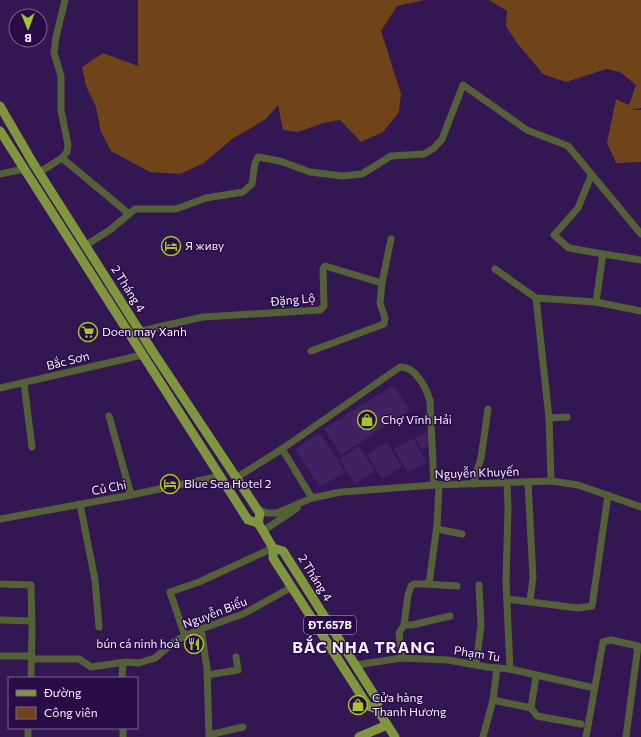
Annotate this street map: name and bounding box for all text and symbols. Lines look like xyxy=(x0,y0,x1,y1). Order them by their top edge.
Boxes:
north arrow xyxy=(8,8,48,48)
text: B xyxy=(24,32,32,45)
hotel icon: Я живу xyxy=(160,235,182,257)
place label: Я живу xyxy=(185,238,224,252)
street label: 2 Tháng 4 xyxy=(109,262,149,314)
street label: Đặng Lộ xyxy=(269,290,316,308)
supermarket icon: Doen may Xanh xyxy=(77,321,99,343)
place label: Doen may Xanh xyxy=(102,324,187,338)
street label: Bắc Sơn xyxy=(45,348,91,372)
shop icon: Chợ Vĩnh Hải xyxy=(356,409,378,431)
place label: Chợ Vĩnh Hải xyxy=(381,412,452,426)
street label: Nguyễn Khuyến xyxy=(434,464,519,480)
hotel icon: Blue Sea Hotel 2 xyxy=(159,473,181,495)
place label: Blue Sea Hotel 2 xyxy=(184,476,272,490)
street label: Củ Chi xyxy=(90,477,128,497)
street label: 2 Tháng 4 xyxy=(296,551,336,603)
street label: Nguyễn Biểu xyxy=(181,593,249,631)
road number: ĐT.657B xyxy=(304,616,356,634)
restaurant icon: bún cá ninh hoà xyxy=(183,633,205,655)
district label: BẮC NHA TRANG xyxy=(292,635,436,656)
place label: bún cá ninh hoà xyxy=(96,636,180,650)
street label: Phạm Tu xyxy=(453,642,501,664)
legend xyxy=(8,677,138,729)
text: Đường xyxy=(43,685,82,699)
place label: Cửa hàng Thanh Hương xyxy=(372,690,447,718)
shop icon: Cửa hàng Thanh Hương xyxy=(347,694,369,716)
text: Công viên xyxy=(44,705,98,719)

